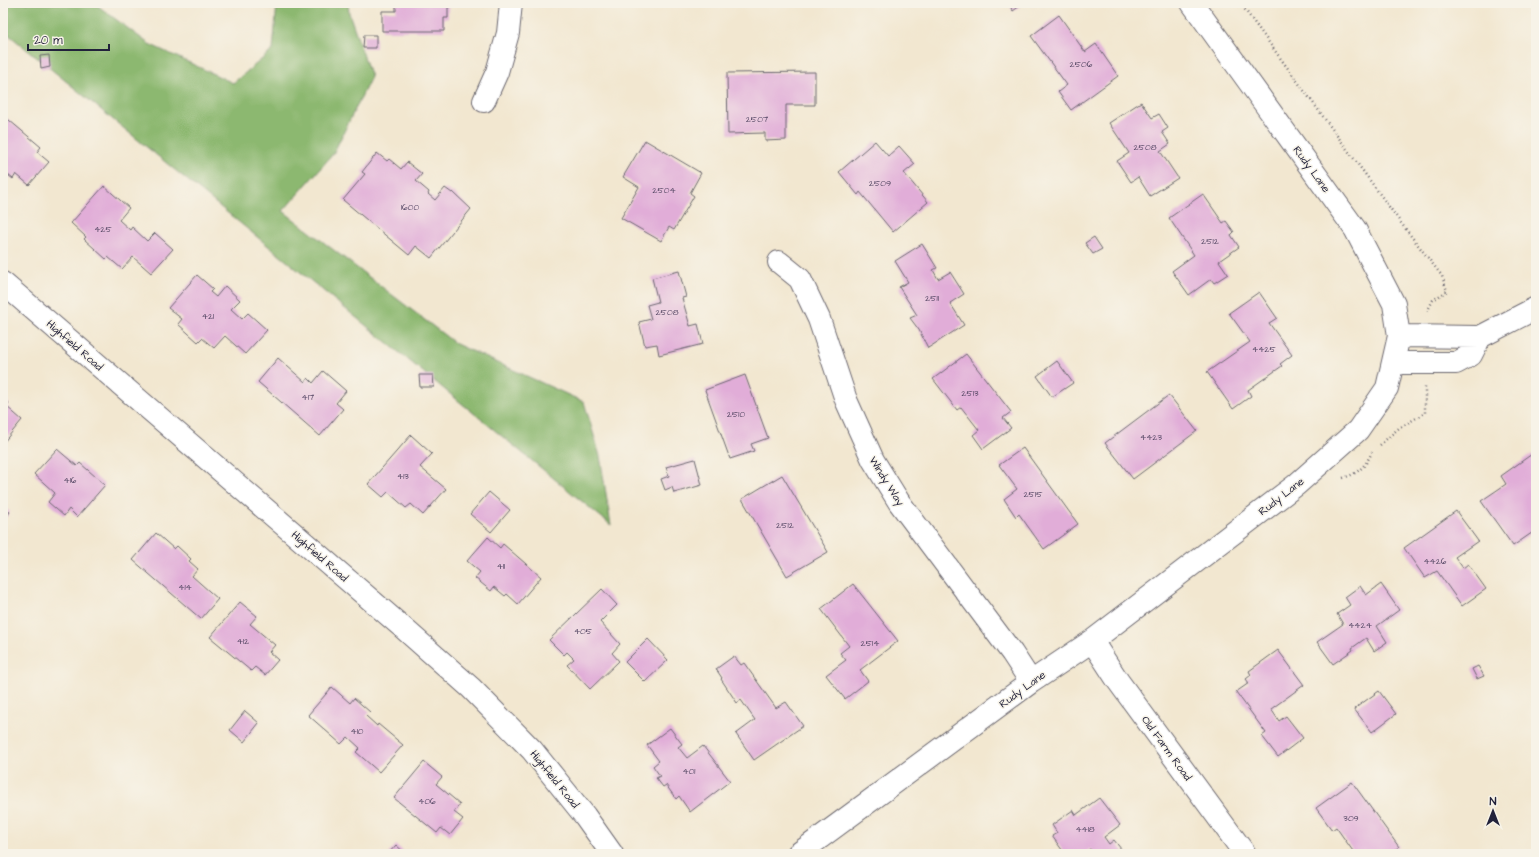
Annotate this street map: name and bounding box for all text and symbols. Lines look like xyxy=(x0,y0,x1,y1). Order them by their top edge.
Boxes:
scale bar xyxy=(28,26,109,52)
text: 20 m xyxy=(34,32,63,49)
house number: 2506 xyxy=(1070,58,1093,71)
house number: 2507 xyxy=(746,113,769,126)
house number: 2508 xyxy=(1133,141,1157,154)
street label: Rudy Lane xyxy=(1289,143,1334,196)
house number: 2509 xyxy=(869,177,891,190)
house number: 2504 xyxy=(652,184,676,197)
house number: 1600 xyxy=(401,201,419,214)
house number: 425 xyxy=(94,223,112,236)
house number: 2512 xyxy=(1201,235,1220,248)
house number: 2511 xyxy=(925,292,939,305)
house number: 2508 xyxy=(655,306,679,319)
house number: 421 xyxy=(202,310,214,323)
street label: Highfield Road xyxy=(42,317,107,375)
house number: 4425 xyxy=(1252,343,1277,356)
house number: 2513 xyxy=(961,387,979,400)
house number: 417 xyxy=(302,391,315,404)
house number: 2510 xyxy=(727,408,745,421)
house number: 4423 xyxy=(1140,431,1162,444)
street label: Windy Way xyxy=(865,454,908,509)
house number: 413 xyxy=(397,470,409,483)
house number: 416 xyxy=(64,474,77,487)
street label: Rudy Lane xyxy=(1255,474,1308,520)
house number: 2515 xyxy=(1023,488,1043,501)
house number: 2512 xyxy=(776,519,795,532)
street label: Highfield Road xyxy=(287,528,352,586)
house number: 4426 xyxy=(1423,555,1447,568)
house number: 411 xyxy=(497,560,505,573)
house number: 414 xyxy=(178,581,192,594)
house number: 4424 xyxy=(1348,619,1372,632)
house number: 405 xyxy=(574,625,593,638)
house number: 412 xyxy=(237,635,250,648)
house number: 2514 xyxy=(861,637,879,650)
street label: Rudy Lane xyxy=(996,667,1049,712)
street label: Old Farm Road xyxy=(1138,713,1195,784)
house number: 410 xyxy=(351,725,364,738)
street label: Highfield Road xyxy=(526,747,583,812)
house number: 401 xyxy=(683,765,695,778)
north arrow xyxy=(1473,791,1513,831)
text: N xyxy=(1490,794,1497,809)
house number: 406 xyxy=(418,795,436,808)
house number: 309 xyxy=(1343,812,1359,825)
house number: 4418 xyxy=(1075,823,1095,836)

